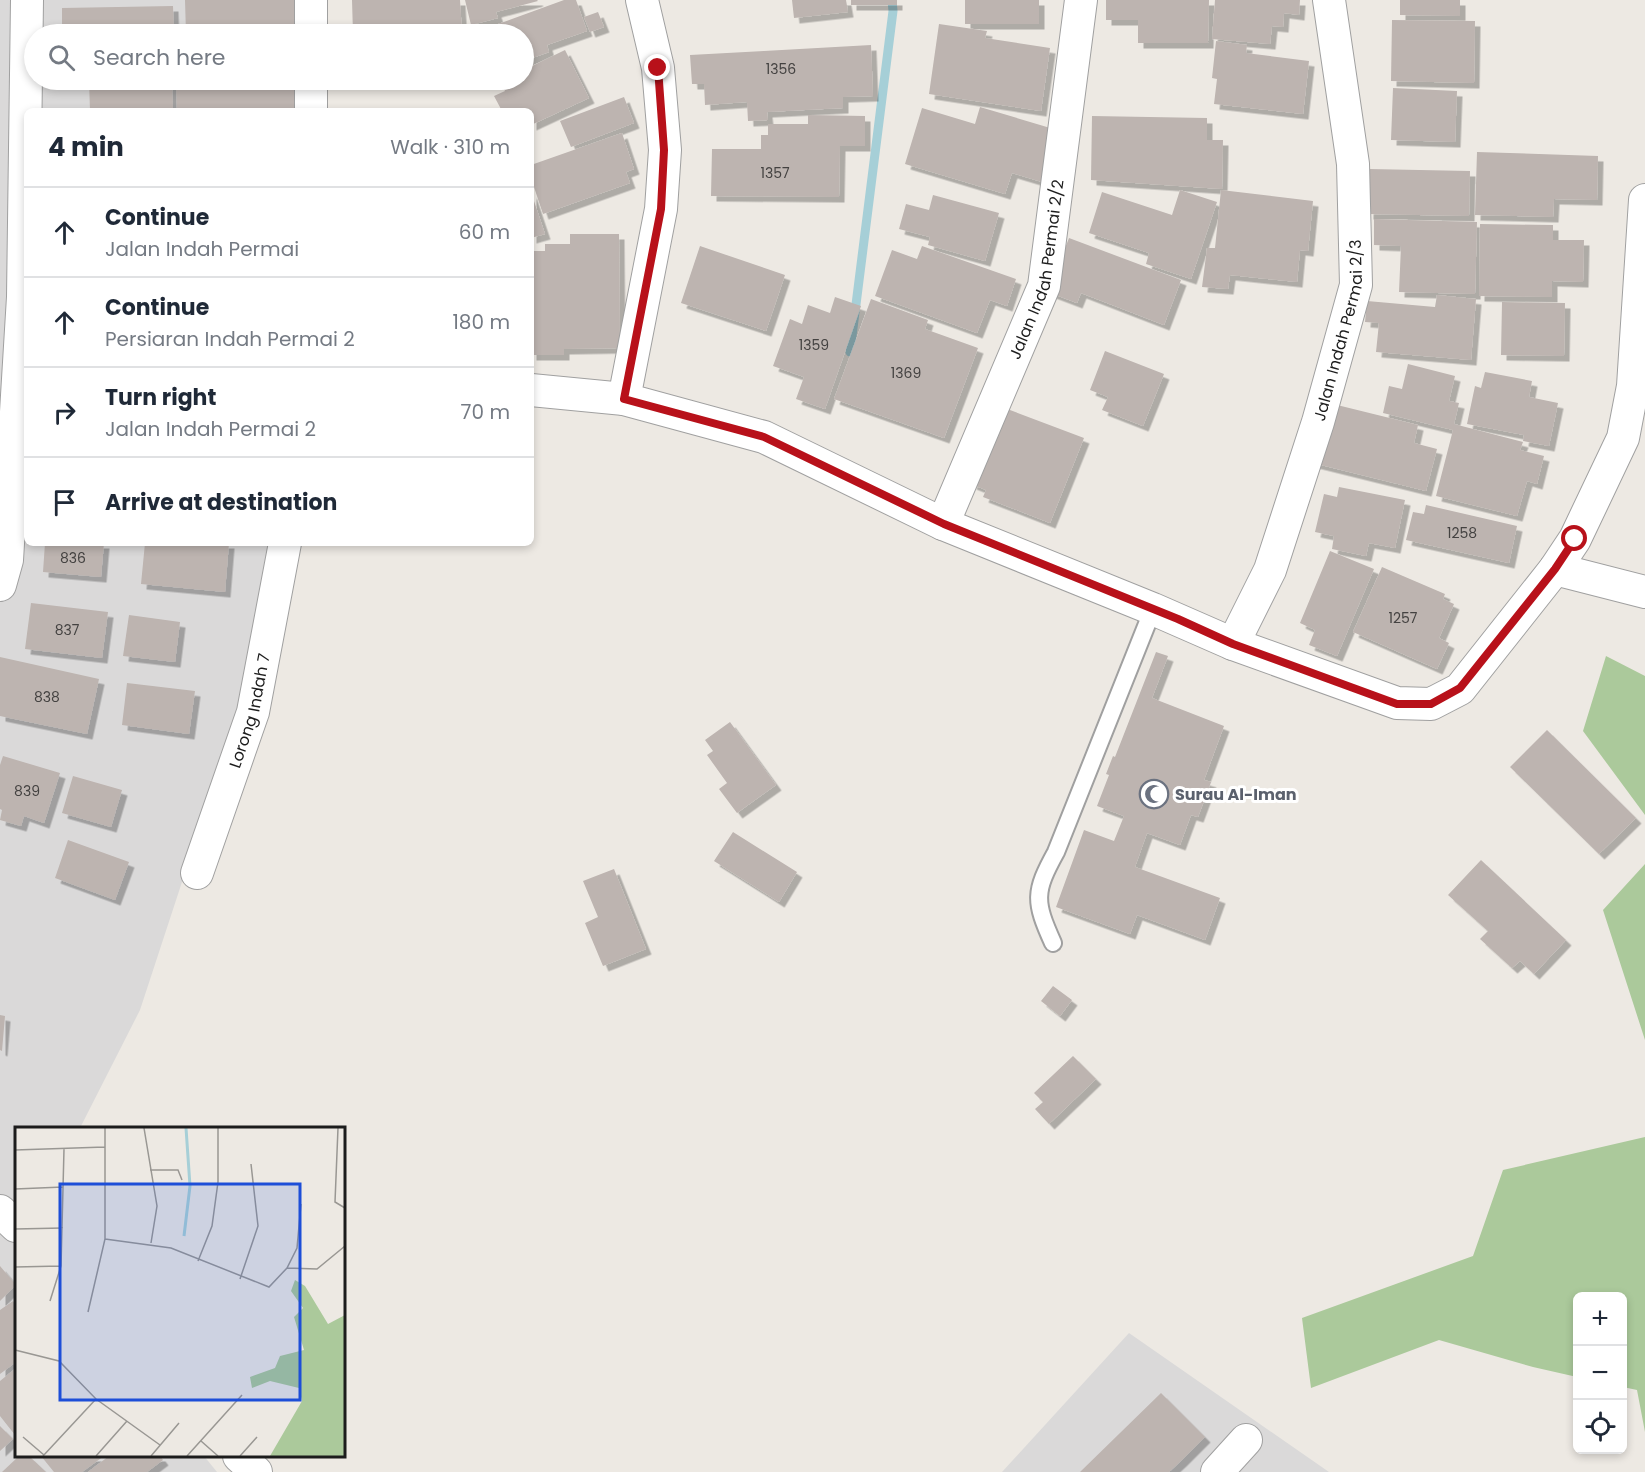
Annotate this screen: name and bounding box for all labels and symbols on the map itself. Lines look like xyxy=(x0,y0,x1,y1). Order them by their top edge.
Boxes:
route end xyxy=(644,54,670,80)
house number: 1356 xyxy=(766,59,796,79)
house number: 1357 xyxy=(760,163,790,183)
street label: Jalan Indah Permai 2/2 xyxy=(1003,178,1070,363)
street label: Jalan Indah Permai 2/3 xyxy=(1308,239,1368,424)
house number: 1359 xyxy=(799,335,829,355)
house number: 1369 xyxy=(891,363,921,383)
house number: 1258 xyxy=(1447,523,1477,543)
route start xyxy=(1561,525,1587,551)
house number: 836 xyxy=(60,548,86,568)
house number: 1257 xyxy=(1389,608,1418,628)
house number: 837 xyxy=(55,620,80,640)
street label: Lorong Indah 7 xyxy=(223,651,276,771)
house number: 838 xyxy=(34,687,60,707)
mosque icon: Surau Al-Iman xyxy=(1138,778,1170,810)
house number: 839 xyxy=(14,781,40,801)
place label: Surau Al-Iman xyxy=(1175,783,1297,806)
inset map xyxy=(15,1127,345,1457)

